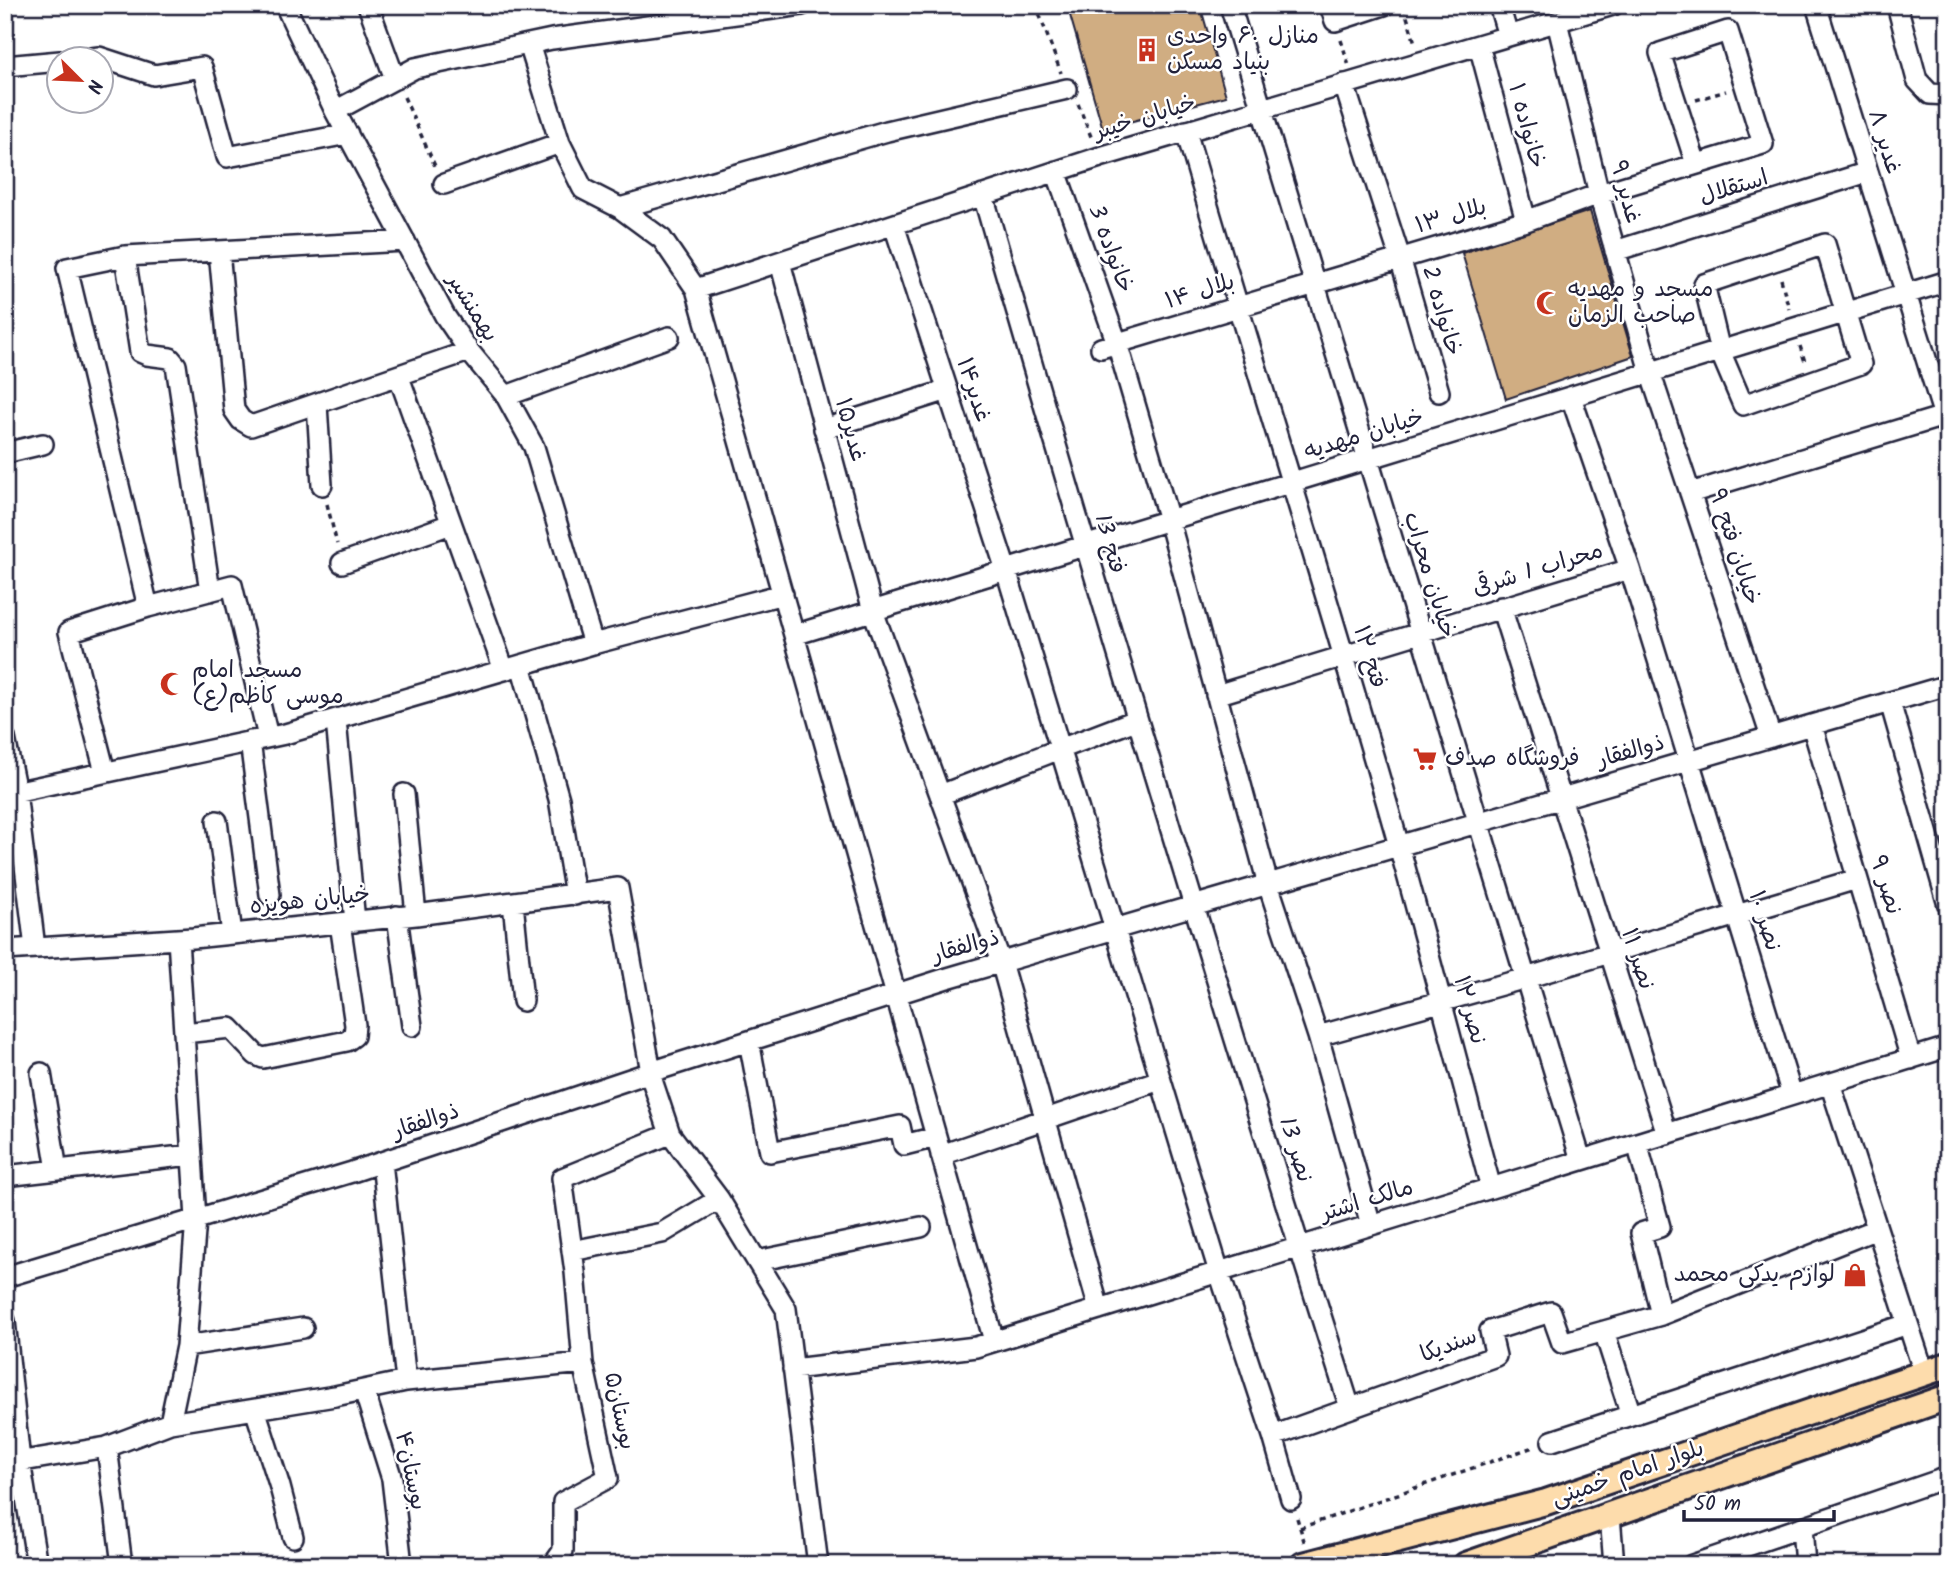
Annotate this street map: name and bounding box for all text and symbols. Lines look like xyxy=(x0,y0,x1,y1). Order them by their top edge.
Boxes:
place label: منازل ۶۰ واحدی بنیاد مسکن xyxy=(1167,19,1319,81)
building icon: منازل ۶۰ واحدی بنیاد مسکن xyxy=(1133,36,1161,64)
north arrow xyxy=(46,46,116,116)
text: N xyxy=(78,75,110,98)
street label: خانواده ۱ xyxy=(1497,79,1555,173)
street label: خیابان خیبر xyxy=(1087,85,1201,151)
street label: غدیر ۸ xyxy=(1857,105,1911,179)
street label: غدیر ۹ xyxy=(1599,156,1651,228)
street label: استقلال xyxy=(1695,161,1773,215)
street label: بلال ۱۳ xyxy=(1411,190,1491,244)
street label: خانواده 3 xyxy=(1077,200,1143,298)
street label: خانواده 2 xyxy=(1411,262,1471,360)
street label: بلال ۱۴ xyxy=(1161,264,1239,320)
street label: بهمنشیر xyxy=(436,265,507,350)
place label: مسجد و مهدیه صاحب الزمان xyxy=(1568,272,1713,334)
mosque icon: مسجد و مهدیه صاحب الزمان xyxy=(1534,289,1562,317)
street label: غدیر۱۴ xyxy=(946,353,1000,427)
street label: غدیر۱۵ xyxy=(824,394,876,466)
street label: خیابان مهدیه xyxy=(1300,400,1428,470)
street label: خیابان فتح ۹ xyxy=(1698,484,1770,610)
street label: خیابان محراب xyxy=(1393,507,1465,643)
street label: فتح 13 xyxy=(1083,510,1135,578)
street label: محراب 1 شرقی xyxy=(1468,533,1608,607)
street label: فتح ۱۲ xyxy=(1342,621,1396,693)
place label: مسجد امام موسی کاظم(ع) xyxy=(192,653,344,715)
mosque icon: مسجد امام موسی کاظم(ع) xyxy=(158,670,186,698)
street label: ذوالفقار xyxy=(1591,725,1669,779)
place label: فروشگاه صدف xyxy=(1445,741,1580,777)
supermarket icon: فروشگاه صدف xyxy=(1411,745,1439,773)
street label: نصر ۹ xyxy=(1859,851,1911,919)
street label: خیابان هویزه xyxy=(248,877,372,925)
street label: نصر ۱۰ xyxy=(1738,886,1790,956)
street label: ذوالفقار xyxy=(926,920,1004,974)
street label: نصر ۱۱ xyxy=(1610,924,1664,994)
street label: نصر ۱۲ xyxy=(1443,972,1495,1048)
street label: ذوالفقار xyxy=(386,1094,464,1151)
street label: نصر 13 xyxy=(1268,1113,1322,1187)
street label: مالک اشتر xyxy=(1314,1170,1418,1233)
place label: لوازم یدکی محمد xyxy=(1674,1257,1835,1293)
shop icon: لوازم یدکی محمد xyxy=(1841,1261,1869,1289)
street label: سندیکا xyxy=(1415,1319,1483,1373)
street label: بوستان۵ xyxy=(593,1369,645,1453)
street label: بوستان۴ xyxy=(384,1428,436,1514)
street label: بلوار امام خمینی xyxy=(1547,1431,1709,1517)
scale bar xyxy=(1684,1479,1834,1523)
text: 50 m xyxy=(1694,1488,1741,1521)

